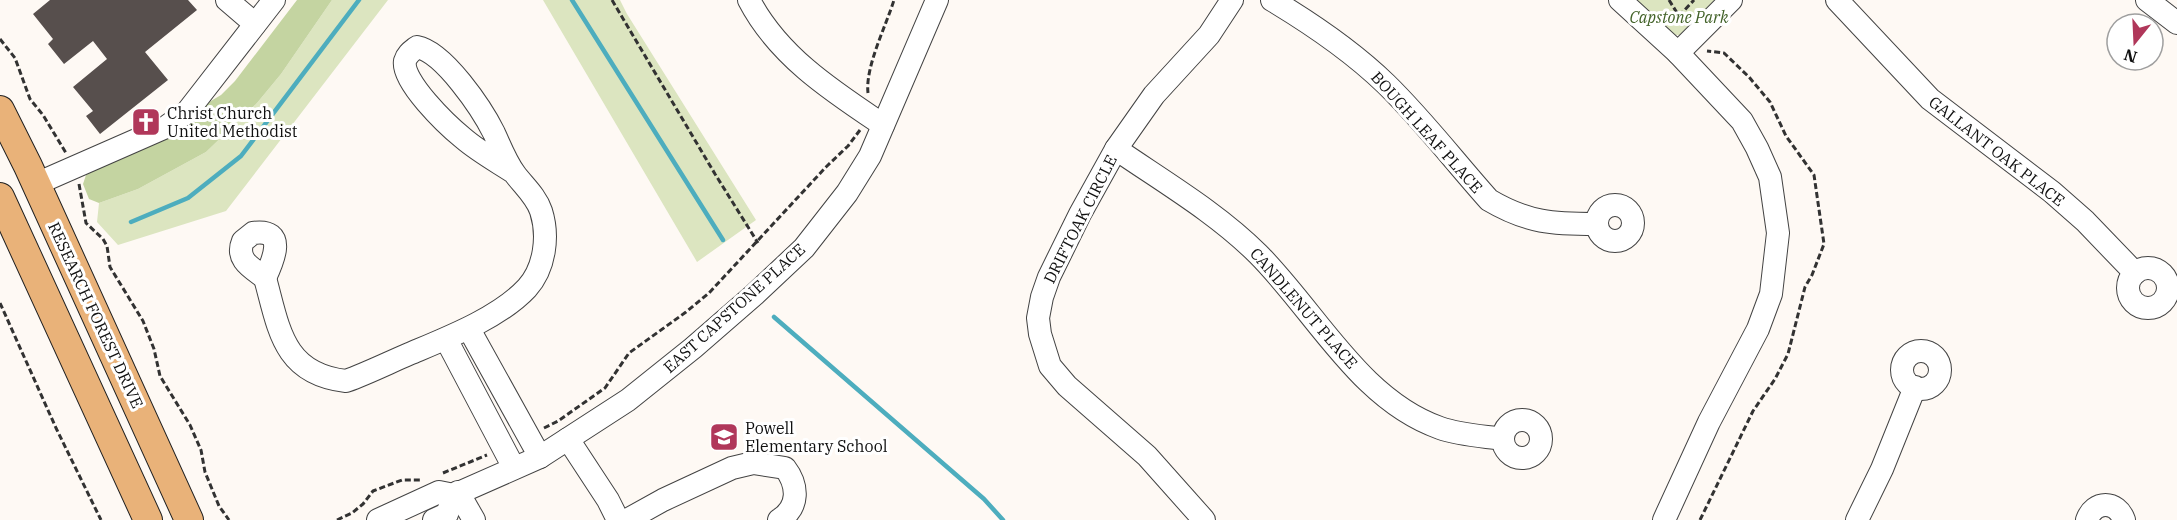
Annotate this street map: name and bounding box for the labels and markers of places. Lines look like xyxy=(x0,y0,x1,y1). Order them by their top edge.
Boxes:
place label: Christ Church United Methodist xyxy=(167,103,298,141)
church icon: Christ Church United Methodist xyxy=(130,106,162,138)
place label: Powell Elementary School xyxy=(745,418,888,456)
school or university icon: Powell Elementary School xyxy=(708,421,740,453)

